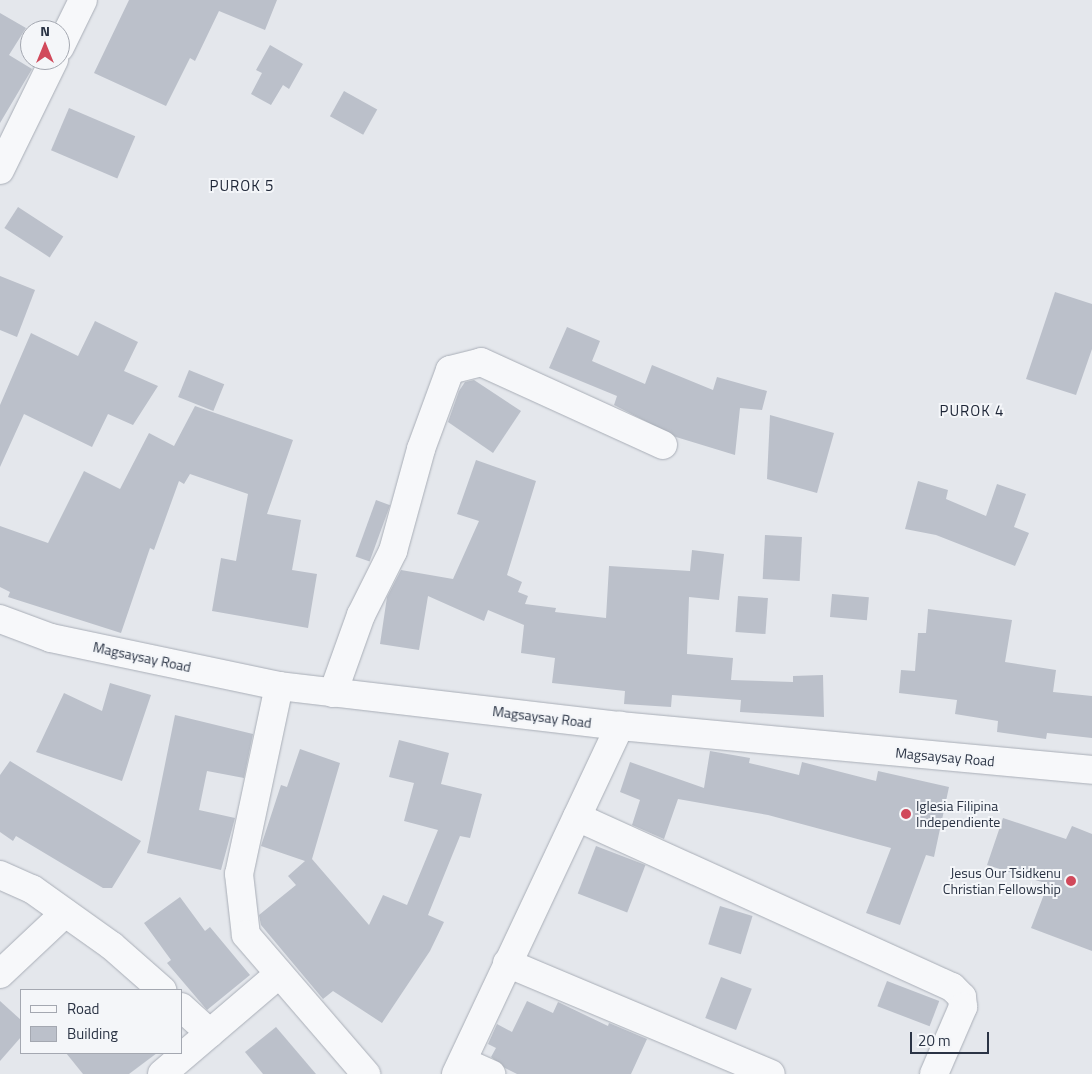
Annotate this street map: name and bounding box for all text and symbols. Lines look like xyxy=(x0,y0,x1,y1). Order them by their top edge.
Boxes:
north arrow xyxy=(20,20,70,70)
text: N xyxy=(40,20,50,41)
district label: PUROK 5 xyxy=(209,177,275,195)
district label: PUROK 4 xyxy=(939,402,1005,420)
street label: Magsaysay Road xyxy=(91,638,193,676)
street label: Magsaysay Road xyxy=(492,703,592,731)
street label: Magsaysay Road xyxy=(895,744,995,770)
place label: Iglesia Filipina Independiente xyxy=(916,798,1000,830)
marker: Iglesia Filipina Independiente xyxy=(900,808,912,820)
place label: Jesus Our Tsidkenu Christian Fellowship xyxy=(943,865,1061,898)
marker: Jesus Our Tsidkenu Christian Fellowship xyxy=(1065,875,1077,887)
legend xyxy=(20,989,182,1054)
text: Road xyxy=(67,997,99,1020)
text: Building xyxy=(67,1022,118,1045)
scale bar xyxy=(912,1022,991,1054)
text: 20 m xyxy=(918,1029,951,1052)

